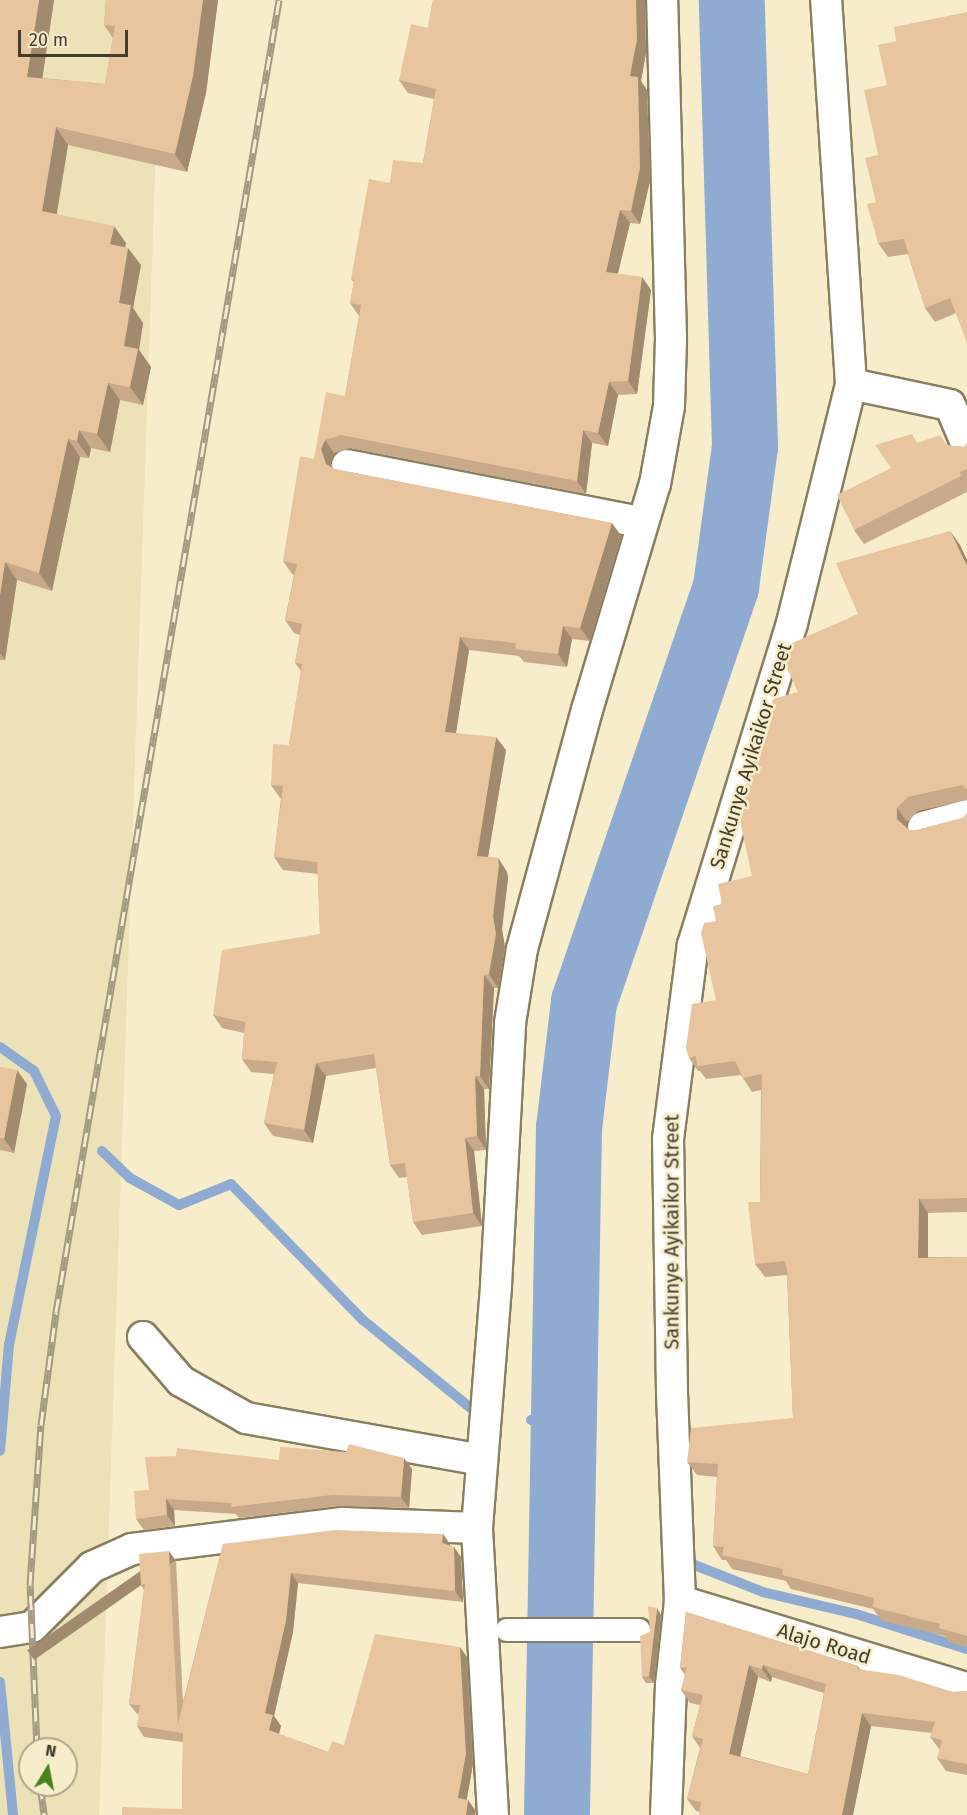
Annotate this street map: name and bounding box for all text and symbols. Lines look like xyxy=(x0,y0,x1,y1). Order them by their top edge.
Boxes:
scale bar xyxy=(21,18,130,56)
text: 20 m xyxy=(29,29,68,51)
street label: Sankunye Ayikaikor Street xyxy=(705,640,797,872)
street label: Sankunye Ayikaikor Street xyxy=(660,1114,684,1350)
street label: Alajo Road xyxy=(774,1618,874,1670)
north arrow xyxy=(18,1737,78,1797)
text: N xyxy=(44,1740,58,1761)

